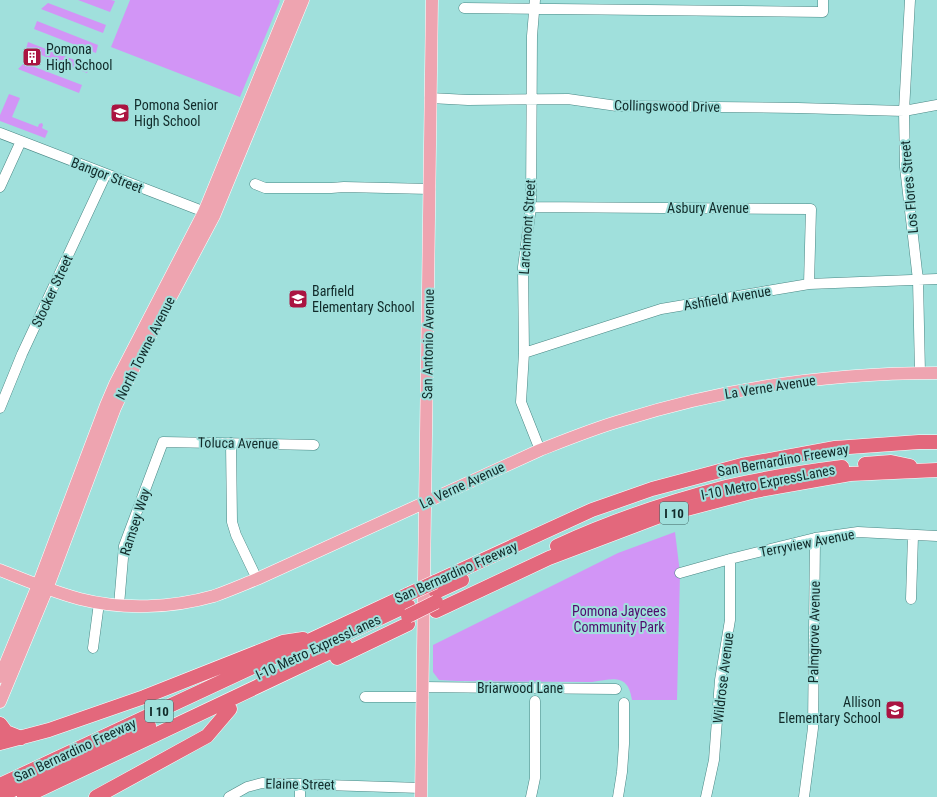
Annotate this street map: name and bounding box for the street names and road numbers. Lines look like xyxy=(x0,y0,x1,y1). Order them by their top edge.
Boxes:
street label: Collingswood Drive xyxy=(614,97,721,115)
street label: Los Flores Street xyxy=(897,140,921,234)
street label: Bangor Street xyxy=(69,154,145,196)
street label: Larchmont Street xyxy=(516,179,538,275)
street label: Asbury Avenue xyxy=(667,200,749,216)
street label: Stocker Street xyxy=(28,252,76,330)
street label: Ashfield Avenue xyxy=(682,282,772,314)
street label: San Antonio Avenue xyxy=(419,288,437,399)
street label: North Towne Avenue xyxy=(112,293,178,402)
street label: La Verne Avenue xyxy=(723,372,817,402)
street label: Toluca Avenue xyxy=(198,434,279,452)
street label: San Bernardino Freeway xyxy=(716,441,850,479)
street label: La Verne Avenue xyxy=(417,458,507,512)
street label: I-10 Metro ExpressLanes xyxy=(700,461,836,503)
street label: Ramsey Way xyxy=(117,486,153,557)
road number: I 10 xyxy=(660,502,688,524)
street label: Terryview Avenue xyxy=(758,526,856,560)
street label: San Bernardino Freeway xyxy=(392,538,520,606)
street label: Palmgrove Avenue xyxy=(805,580,823,683)
street label: I-10 Metro ExpressLanes xyxy=(253,611,383,683)
street label: Wildrose Avenue xyxy=(709,631,737,724)
street label: Briarwood Lane xyxy=(477,680,564,696)
road number: I 10 xyxy=(145,700,173,722)
street label: San Bernardino Freeway xyxy=(12,715,139,785)
street label: Elaine Street xyxy=(265,775,335,793)

